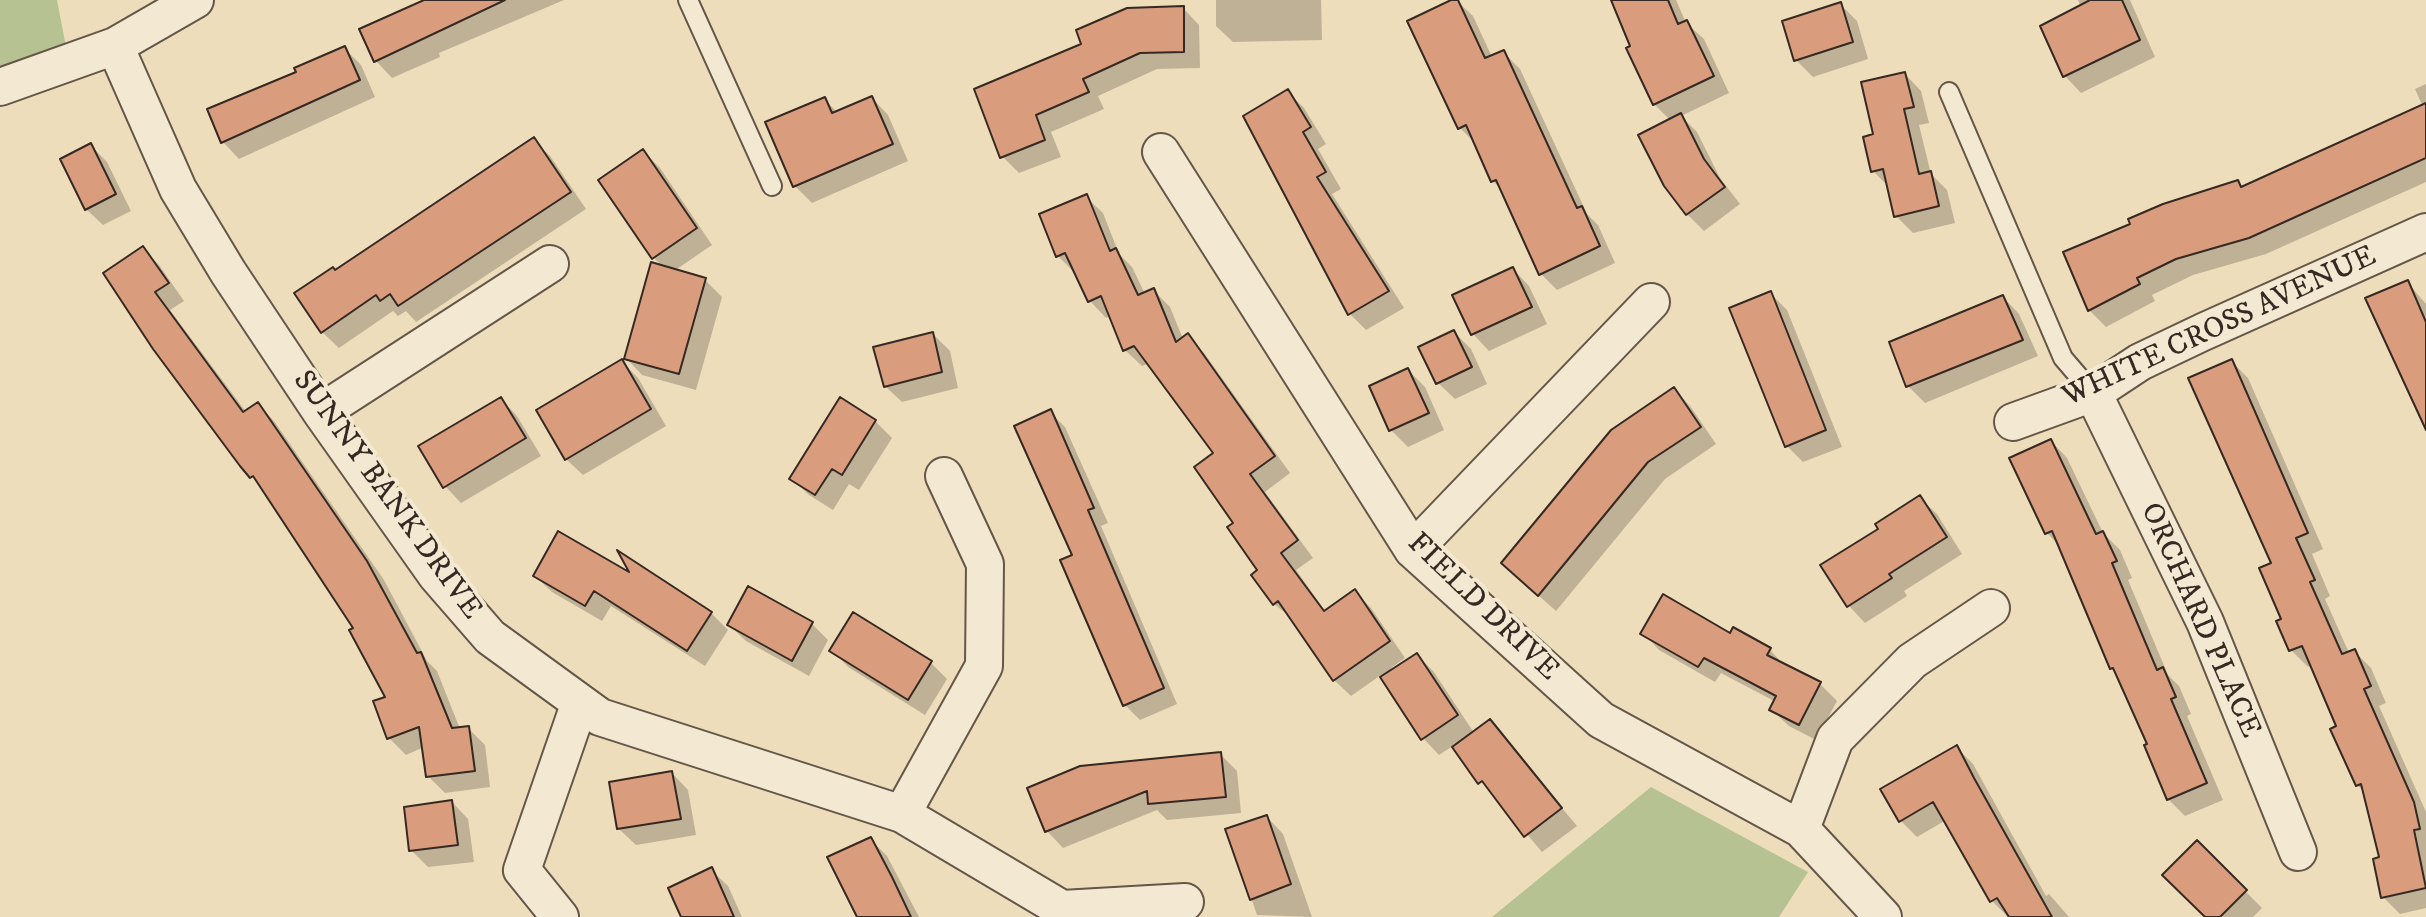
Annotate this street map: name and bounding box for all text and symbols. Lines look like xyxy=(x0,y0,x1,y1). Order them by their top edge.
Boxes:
street label: WHITE CROSS AVENUE xyxy=(2058,239,2382,417)
street label: SUNNY BANK DRIVE xyxy=(284,365,488,627)
street label: ORCHARD PLACE xyxy=(2131,498,2267,744)
street label: FIELD DRIVE xyxy=(1399,527,1565,689)

